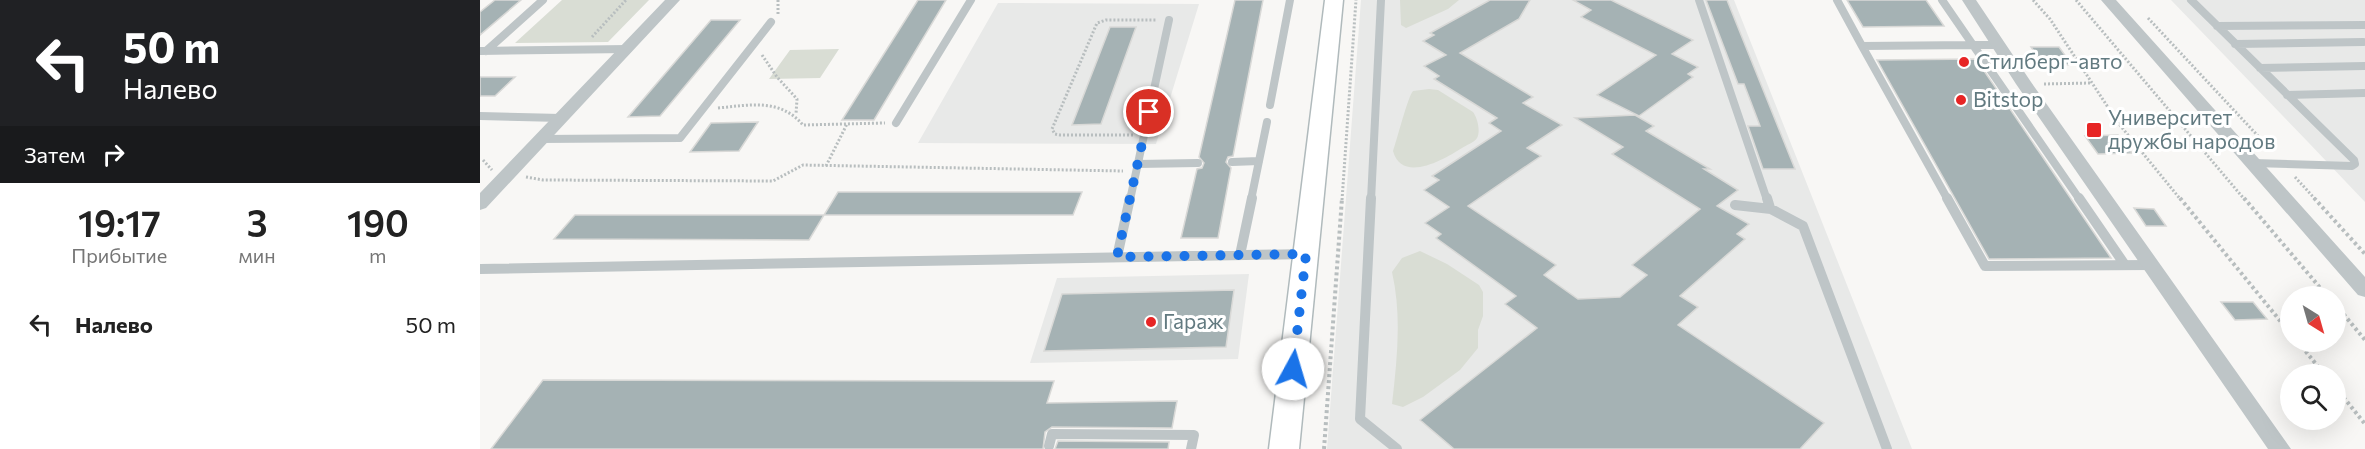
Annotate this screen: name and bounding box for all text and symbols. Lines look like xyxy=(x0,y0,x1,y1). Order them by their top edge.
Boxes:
text: 50 m xyxy=(123,20,220,72)
icon: left xyxy=(24,24,102,102)
place label: Стилберг-авто xyxy=(1976,48,2123,73)
marker: Стилберг-авто xyxy=(1957,55,1971,69)
text: Налево xyxy=(123,72,218,105)
pin xyxy=(1123,86,1174,137)
place label: Bitstop xyxy=(1973,86,2044,111)
marker: Bitstop xyxy=(1954,93,1968,107)
icon: arrive xyxy=(1132,95,1165,128)
place label: Университет дружбы народов xyxy=(2108,104,2275,153)
marker: Университет дружбы народов xyxy=(2085,121,2103,139)
icon: right xyxy=(97,138,130,171)
text: Затем xyxy=(24,141,85,168)
text: 19:17 xyxy=(78,200,161,244)
text: 3 xyxy=(247,200,268,244)
text: 190 xyxy=(347,200,409,244)
text: Прибытие xyxy=(71,243,167,267)
text: мин xyxy=(239,243,276,267)
text: m xyxy=(369,243,387,267)
north arrow xyxy=(2280,286,2346,352)
map controls xyxy=(2280,286,2346,430)
icon: left xyxy=(24,308,57,341)
place label: Гараж xyxy=(1163,308,1224,333)
text: Налево xyxy=(75,311,153,338)
text: 50 m xyxy=(406,311,456,338)
marker: Гараж xyxy=(1144,315,1158,329)
position arrow xyxy=(1261,337,1325,401)
button: search xyxy=(2280,364,2346,430)

